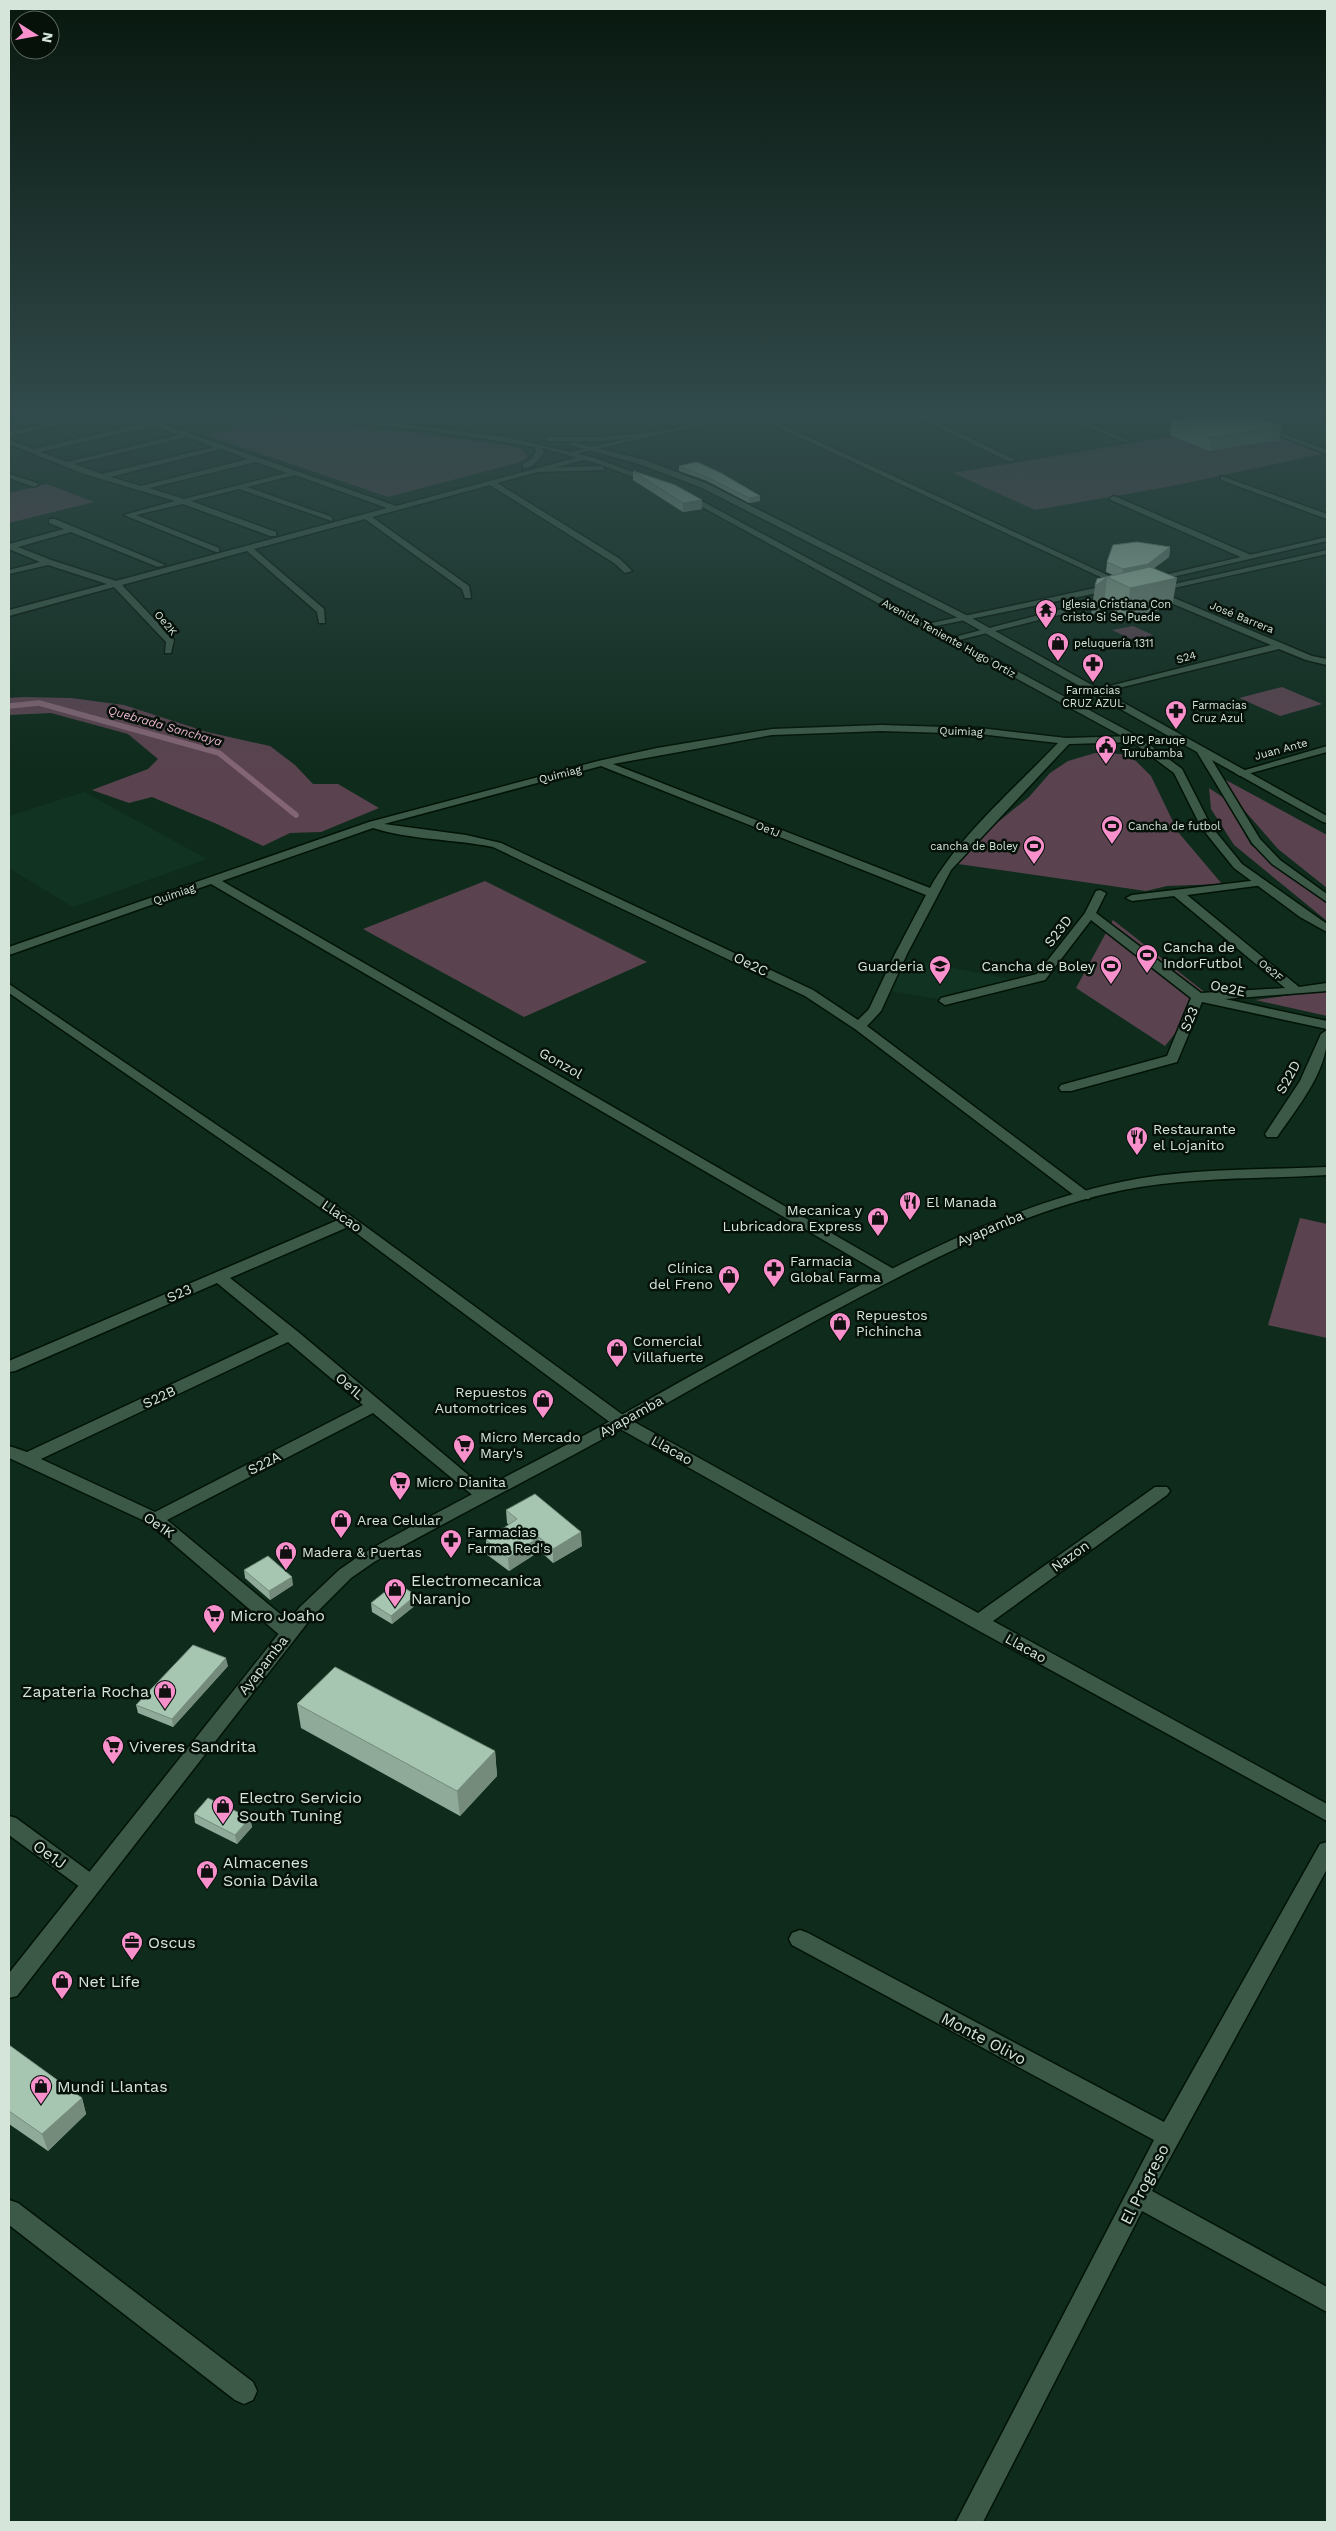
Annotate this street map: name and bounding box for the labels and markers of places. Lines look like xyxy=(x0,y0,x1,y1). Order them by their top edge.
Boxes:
temple icon: Iglesia Cristiana Con cristo Si Se Puede xyxy=(1034,598,1058,629)
place label: Iglesia Cristiana Con cristo Si Se Puede xyxy=(1062,598,1171,624)
shop icon: peluquería 1311 xyxy=(1046,631,1070,662)
place label: peluquería 1311 xyxy=(1074,637,1154,650)
pharmacy icon: Farmacias CRUZ AZUL xyxy=(1081,652,1105,683)
place label: Farmacias CRUZ AZUL xyxy=(1062,684,1124,710)
pharmacy icon: Farmacias Cruz Azul xyxy=(1164,699,1188,730)
place label: Farmacias Cruz Azul xyxy=(1192,699,1247,725)
public building icon: UPC Paruqe Turubamba xyxy=(1094,734,1118,765)
place label: UPC Paruqe Turubamba xyxy=(1122,734,1185,760)
sports icon: Cancha de futbol xyxy=(1100,814,1124,845)
place label: Cancha de futbol xyxy=(1128,820,1221,833)
sports icon: cancha de Boley xyxy=(1022,834,1046,865)
place label: cancha de Boley xyxy=(930,840,1018,853)
place label: Cancha de IndorFutbol xyxy=(1163,939,1243,971)
sports icon: Cancha de IndorFutbol xyxy=(1135,943,1159,974)
school or university icon: Guarderia xyxy=(928,954,952,985)
sports icon: Cancha de Boley xyxy=(1099,954,1123,985)
place label: Guarderia xyxy=(858,958,924,974)
place label: Cancha de Boley xyxy=(982,958,1096,974)
place label: Restaurante el Lojanito xyxy=(1153,1121,1236,1153)
restaurant icon: Restaurante el Lojanito xyxy=(1125,1125,1149,1156)
restaurant icon: El Manada xyxy=(898,1190,922,1221)
place label: El Manada xyxy=(926,1194,997,1210)
place label: Mecanica y Lubricadora Express xyxy=(723,1202,863,1234)
shop icon: Mecanica y Lubricadora Express xyxy=(866,1206,890,1237)
place label: Farmacia Global Farma xyxy=(790,1253,881,1285)
pharmacy icon: Farmacia Global Farma xyxy=(762,1257,786,1288)
place label: Clínica del Freno xyxy=(649,1260,713,1292)
shop icon: Clínica del Freno xyxy=(717,1264,741,1295)
place label: Repuestos Pichincha xyxy=(856,1307,928,1339)
shop icon: Repuestos Pichincha xyxy=(828,1311,852,1342)
place label: Comercial Villafuerte xyxy=(633,1333,704,1365)
shop icon: Comercial Villafuerte xyxy=(605,1337,629,1368)
place label: Repuestos Automotrices xyxy=(435,1384,527,1416)
shop icon: Repuestos Automotrices xyxy=(531,1388,555,1419)
place label: Micro Mercado Mary's xyxy=(480,1429,581,1461)
supermarket icon: Micro Mercado Mary's xyxy=(452,1433,476,1464)
supermarket icon: Micro Dianita xyxy=(388,1470,412,1501)
place label: Micro Dianita xyxy=(416,1474,506,1490)
shop icon: Area Celular xyxy=(329,1508,353,1539)
place label: Area Celular xyxy=(357,1512,441,1528)
place label: Farmacias Farma Red's xyxy=(467,1524,551,1556)
pharmacy icon: Farmacias Farma Red's xyxy=(439,1528,463,1559)
shop icon: Madera & Puertas xyxy=(274,1540,298,1571)
place label: Madera & Puertas xyxy=(302,1544,422,1560)
place label: Electromecanica Naranjo xyxy=(411,1571,542,1608)
shop icon: Electromecanica Naranjo xyxy=(383,1577,407,1608)
supermarket icon: Micro Joaho xyxy=(202,1603,226,1634)
place label: Micro Joaho xyxy=(230,1606,325,1625)
shop icon: Zapateria Rocha xyxy=(153,1679,177,1710)
place label: Zapateria Rocha xyxy=(22,1682,149,1701)
supermarket icon: Viveres Sandrita xyxy=(101,1734,125,1765)
place label: Viveres Sandrita xyxy=(129,1737,256,1756)
place label: Electro Servicio South Tuning xyxy=(239,1788,362,1825)
shop icon: Electro Servicio South Tuning xyxy=(211,1794,235,1825)
place label: Almacenes Sonia Dávila xyxy=(223,1853,318,1890)
shop icon: Almacenes Sonia Dávila xyxy=(195,1859,219,1890)
office icon: Oscus xyxy=(120,1930,144,1961)
place label: Oscus xyxy=(148,1933,196,1952)
shop icon: Net Life xyxy=(50,1969,74,2000)
place label: Net Life xyxy=(78,1972,140,1991)
shop icon: Mundi Llantas xyxy=(29,2074,53,2105)
place label: Mundi Llantas xyxy=(57,2077,168,2096)

